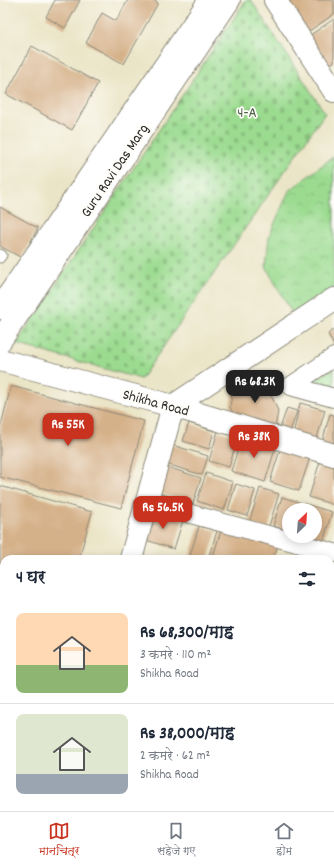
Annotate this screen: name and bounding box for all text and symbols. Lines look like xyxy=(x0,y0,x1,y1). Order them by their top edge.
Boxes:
park label: 4-A xyxy=(237,103,257,125)
street label: Guru Ravi Das Marg xyxy=(76,120,155,222)
pin: Rs 68.3K xyxy=(214,370,296,404)
text: Rs 68.3K xyxy=(235,373,275,392)
street label: Shikha Road xyxy=(120,385,191,423)
pin: Rs 55K xyxy=(35,413,101,447)
text: Rs 55K xyxy=(52,416,84,435)
pin: Rs 38K xyxy=(221,425,287,459)
text: Rs 38K xyxy=(238,428,270,447)
pin: Rs 56.5K xyxy=(122,496,204,530)
text: Rs 56.5K xyxy=(142,499,184,518)
north arrow xyxy=(282,503,322,543)
map controls xyxy=(282,503,322,543)
text: 4 घर xyxy=(16,567,45,591)
icon: filters xyxy=(296,568,318,590)
text: Rs 68,300/माह xyxy=(140,622,234,646)
icon: home xyxy=(48,629,96,677)
text: 3 कमरे · 110 m² xyxy=(140,646,211,665)
text: Shikha Road xyxy=(140,665,199,684)
text: Rs 38,000/माह xyxy=(140,723,235,747)
icon: home xyxy=(48,730,96,778)
text: 2 कमरे · 62 m² xyxy=(140,747,210,766)
text: Shikha Road xyxy=(140,766,199,785)
tab: मानचित्र xyxy=(39,820,79,860)
tab: सहेजे गए xyxy=(157,820,195,860)
tab: होम xyxy=(273,820,295,860)

